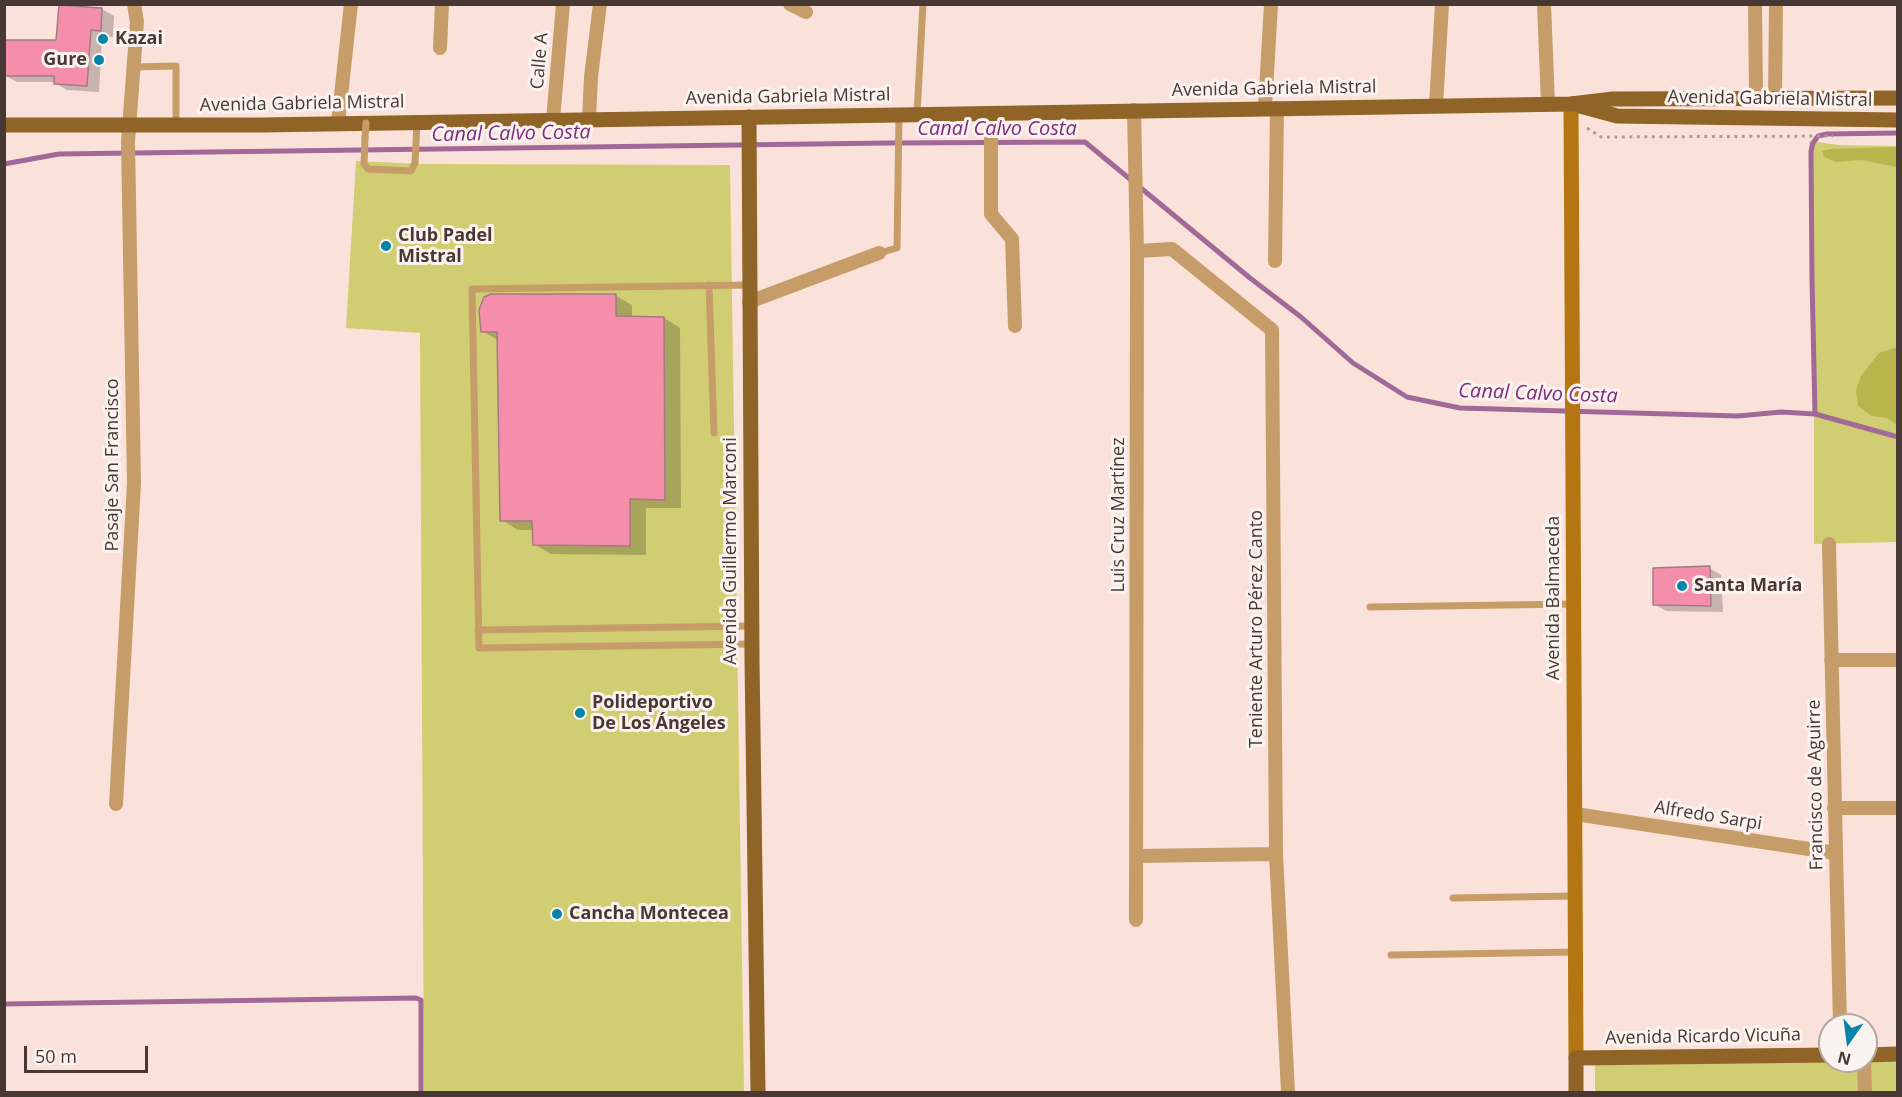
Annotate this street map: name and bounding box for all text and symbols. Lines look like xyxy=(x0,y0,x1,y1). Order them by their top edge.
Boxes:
place label: Kazai xyxy=(115,28,163,50)
marker: Kazai xyxy=(96,32,110,46)
street label: Calle A xyxy=(527,32,553,90)
place label: Gure xyxy=(43,49,87,71)
marker: Gure xyxy=(92,53,106,67)
street label: Avenida Gabriela Mistral xyxy=(1171,76,1377,102)
street label: Avenida Gabriela Mistral xyxy=(685,84,891,110)
street label: Avenida Gabriela Mistral xyxy=(1667,86,1873,112)
street label: Avenida Gabriela Mistral xyxy=(199,91,405,117)
water label: Canal Calvo Costa xyxy=(917,117,1077,141)
water label: Canal Calvo Costa xyxy=(431,121,591,147)
place label: Club Padel Mistral xyxy=(398,225,493,268)
marker: Club Padel Mistral xyxy=(379,239,393,253)
street label: Pasaje San Francisco xyxy=(102,378,124,552)
water label: Canal Calvo Costa xyxy=(1458,379,1618,409)
street label: Avenida Guillermo Marconi xyxy=(720,437,742,665)
street label: Luis Cruz Martínez xyxy=(1108,437,1130,593)
street label: Teniente Arturo Pérez Canto xyxy=(1246,510,1268,748)
street label: Avenida Balmaceda xyxy=(1543,516,1565,680)
place label: Santa María xyxy=(1694,575,1802,597)
marker: Santa María xyxy=(1675,579,1689,593)
place label: Polideportivo De Los Ángeles xyxy=(592,692,726,734)
street label: Francisco de Aguirre xyxy=(1804,699,1828,871)
marker: Polideportivo De Los Ángeles xyxy=(573,706,587,720)
street label: Alfredo Sarpi xyxy=(1653,797,1763,835)
place label: Cancha Montecea xyxy=(569,903,729,925)
marker: Cancha Montecea xyxy=(550,907,564,921)
north arrow xyxy=(1818,1013,1878,1073)
street label: Avenida Ricardo Vicuña xyxy=(1605,1024,1801,1050)
scale bar xyxy=(27,1034,152,1072)
text: 50 m xyxy=(35,1044,77,1068)
text: N xyxy=(1835,1046,1853,1071)

